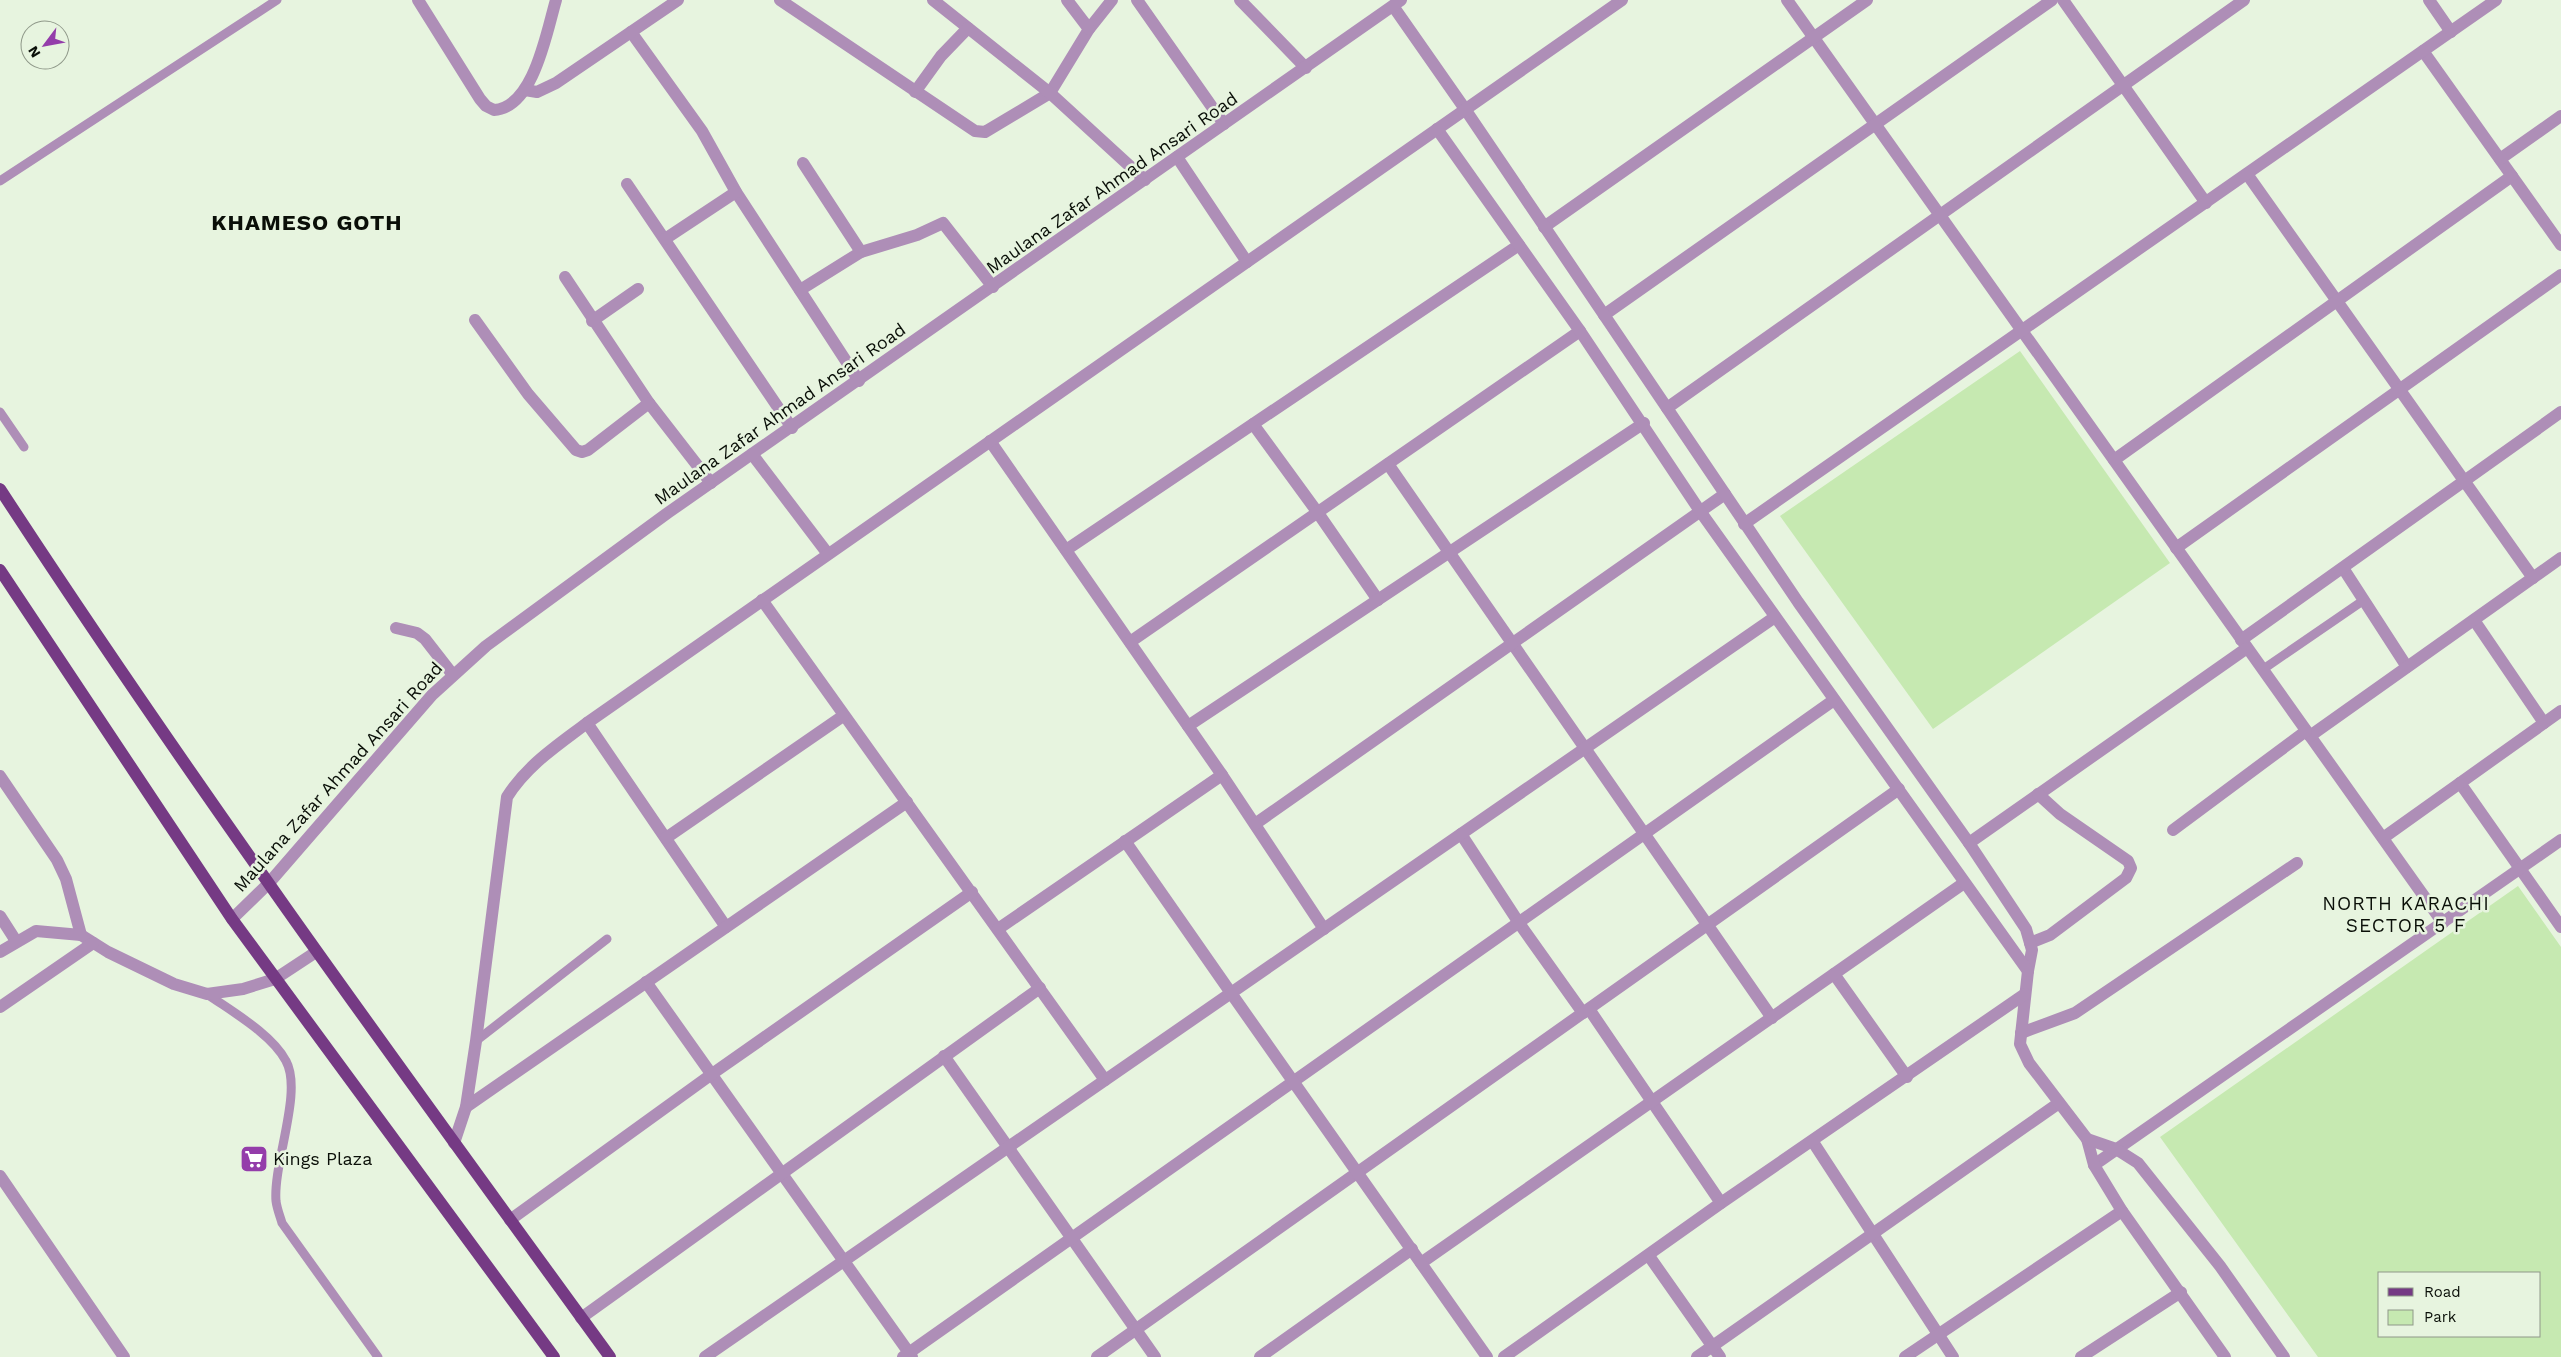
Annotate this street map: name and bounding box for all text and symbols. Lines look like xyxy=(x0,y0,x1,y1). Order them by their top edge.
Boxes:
north arrow xyxy=(20,20,70,70)
text: N xyxy=(24,43,44,61)
street label: Maulana Zafar Ahmad Ansari Road xyxy=(982,87,1241,278)
district label: KHAMESO GOTH xyxy=(211,210,403,235)
street label: Maulana Zafar Ahmad Ansari Road xyxy=(650,318,909,509)
street label: Maulana Zafar Ahmad Ansari Road xyxy=(229,658,446,896)
district label: NORTH KARACHI SECTOR 5 F xyxy=(2322,892,2490,937)
supermarket icon: Kings Plaza xyxy=(239,1144,269,1174)
place label: Kings Plaza xyxy=(273,1148,372,1169)
legend xyxy=(2378,1272,2541,1337)
text: Road xyxy=(2424,1283,2461,1301)
text: Park xyxy=(2424,1308,2457,1326)

